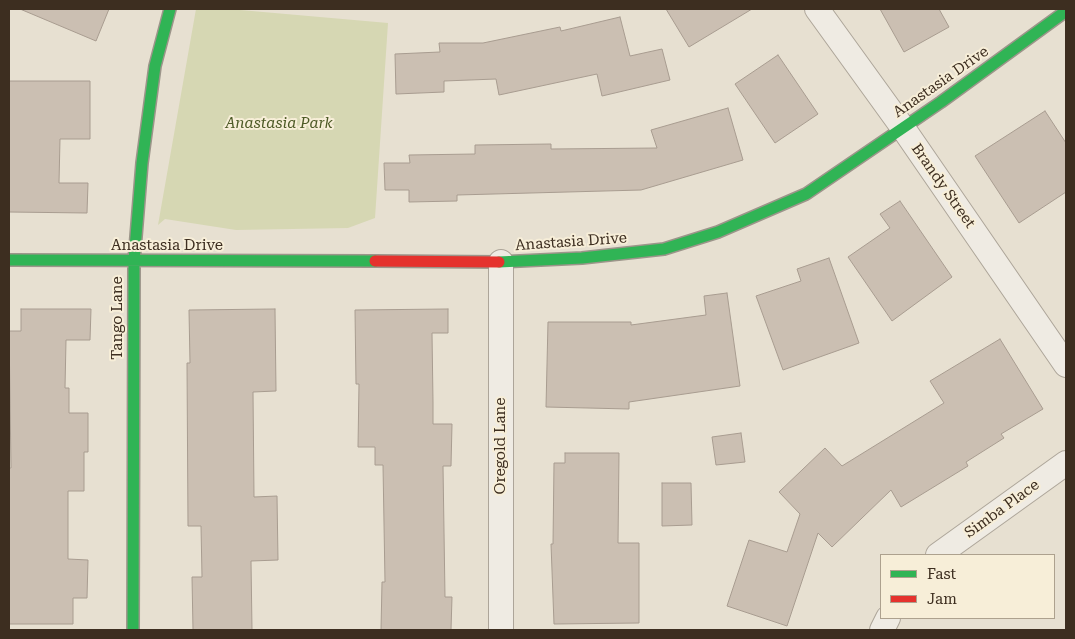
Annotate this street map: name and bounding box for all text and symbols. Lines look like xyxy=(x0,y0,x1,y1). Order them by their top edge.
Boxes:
street label: Anastasia Drive xyxy=(890,42,992,122)
park label: Anastasia Park xyxy=(225,115,333,133)
street label: Brandy Street xyxy=(907,140,979,232)
street label: Anastasia Drive xyxy=(514,229,628,255)
street label: Anastasia Drive xyxy=(111,237,223,255)
street label: Tango Lane xyxy=(109,276,127,360)
street label: Oregold Lane xyxy=(492,398,510,494)
street label: Simba Place xyxy=(961,476,1043,542)
legend xyxy=(880,554,1055,619)
text: Fast xyxy=(927,565,956,583)
text: Jam xyxy=(927,590,957,608)

